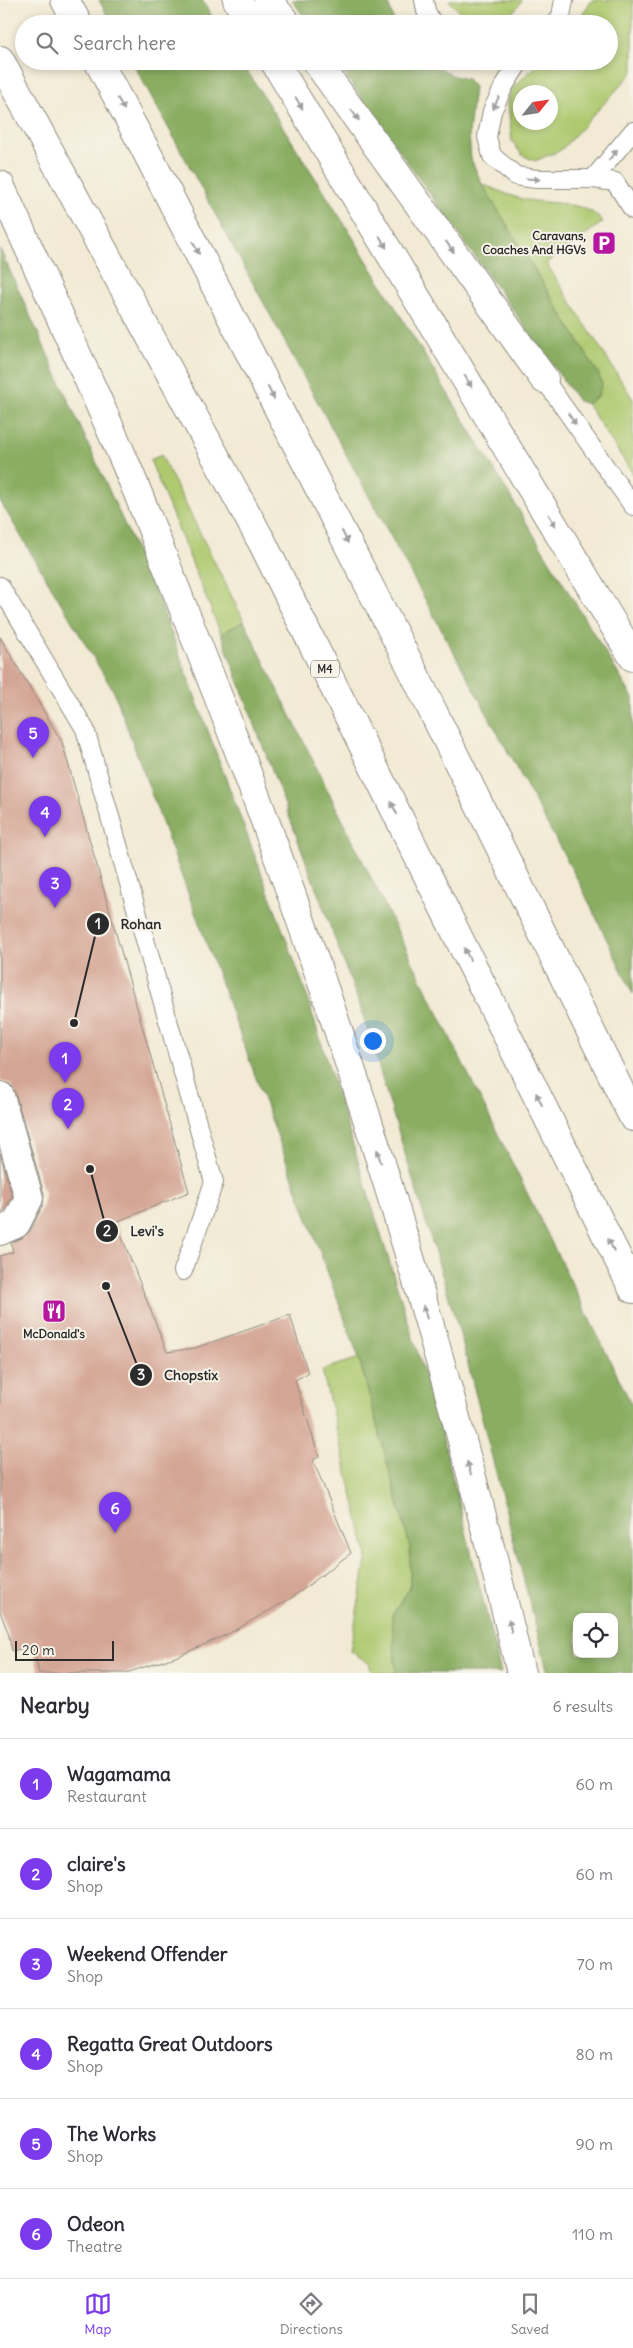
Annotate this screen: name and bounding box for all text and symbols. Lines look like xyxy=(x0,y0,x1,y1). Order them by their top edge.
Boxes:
search box xyxy=(15,15,618,70)
icon: search xyxy=(33,29,61,57)
text: Search here xyxy=(73,31,176,55)
north arrow xyxy=(513,85,558,130)
one-way arrow xyxy=(295,96,304,109)
one-way arrow xyxy=(491,96,499,110)
one-way arrow xyxy=(117,97,125,111)
one-way arrow xyxy=(350,108,360,122)
one-way arrow xyxy=(607,149,618,162)
one-way arrow xyxy=(525,175,541,183)
place label: Caravans, Coaches And HGVs xyxy=(483,228,587,257)
parking icon: Caravans, Coaches And HGVs xyxy=(591,230,617,256)
one-way arrow xyxy=(379,235,388,248)
one-way arrow xyxy=(445,240,455,254)
one-way arrow xyxy=(192,241,200,255)
one-way arrow xyxy=(463,374,472,387)
one-way arrow xyxy=(267,385,275,400)
one-way arrow xyxy=(567,412,577,425)
one-way arrow xyxy=(547,513,556,526)
one-way arrow xyxy=(341,530,349,544)
road number: M4 xyxy=(311,661,339,678)
pin: 5 xyxy=(17,717,49,758)
pin: 4 xyxy=(29,796,61,837)
one-way arrow xyxy=(390,801,398,816)
pin: 3 xyxy=(39,867,71,908)
callout: Rohan xyxy=(86,909,171,938)
text: 1 xyxy=(95,914,101,933)
text: Rohan xyxy=(121,915,161,933)
one-way arrow xyxy=(463,947,471,961)
your location xyxy=(360,1028,386,1054)
pin: 1 xyxy=(49,1042,81,1083)
pin: 2 xyxy=(52,1088,84,1129)
one-way arrow xyxy=(535,1092,543,1107)
one-way arrow xyxy=(374,1149,382,1164)
callout: Levi's xyxy=(95,1217,174,1246)
text: 2 xyxy=(103,1221,111,1240)
text: Levi's xyxy=(130,1222,164,1240)
one-way arrow xyxy=(607,1238,615,1252)
restaurant icon: McDonald's xyxy=(41,1298,67,1324)
one-way arrow xyxy=(420,1304,428,1319)
place label: McDonald's xyxy=(23,1326,86,1341)
callout: Chopstix xyxy=(129,1361,228,1390)
text: 3 xyxy=(137,1365,145,1384)
text: Chopstix xyxy=(164,1366,218,1384)
one-way arrow xyxy=(465,1461,473,1476)
pin: 6 xyxy=(99,1492,131,1533)
map controls xyxy=(573,1613,618,1658)
button: locate xyxy=(573,1613,618,1658)
one-way arrow xyxy=(506,1618,514,1633)
scale bar xyxy=(15,1638,114,1661)
text: 20 m xyxy=(22,1641,55,1659)
text: Nearby xyxy=(20,1692,90,1719)
text: 6 results xyxy=(552,1696,613,1716)
text: Wagamama xyxy=(67,1762,171,1786)
text: 1 xyxy=(33,1774,39,1794)
text: 60 m xyxy=(575,1774,613,1794)
text: Restaurant xyxy=(67,1786,147,1806)
text: claire's xyxy=(67,1852,126,1876)
text: 2 xyxy=(32,1864,40,1884)
text: 60 m xyxy=(575,1864,613,1884)
text: Shop xyxy=(67,1876,103,1896)
text: Weekend Offender xyxy=(67,1942,228,1966)
text: 3 xyxy=(31,1954,41,1974)
text: 70 m xyxy=(577,1954,613,1974)
text: Shop xyxy=(67,1966,103,1986)
text: Regatta Great Outdoors xyxy=(67,2032,273,2056)
text: 4 xyxy=(31,2044,41,2064)
text: 80 m xyxy=(575,2044,613,2064)
text: Shop xyxy=(67,2056,103,2076)
text: The Works xyxy=(67,2122,156,2146)
text: 5 xyxy=(31,2134,41,2154)
text: 90 m xyxy=(575,2134,613,2154)
text: Shop xyxy=(67,2146,103,2166)
text: Odeon xyxy=(67,2212,125,2236)
text: 6 xyxy=(31,2224,41,2244)
text: 110 m xyxy=(572,2224,613,2244)
text: Theatre xyxy=(67,2236,122,2256)
tab: Map xyxy=(84,2290,112,2338)
tab: Directions xyxy=(280,2290,343,2338)
tab: Saved xyxy=(511,2290,549,2338)

